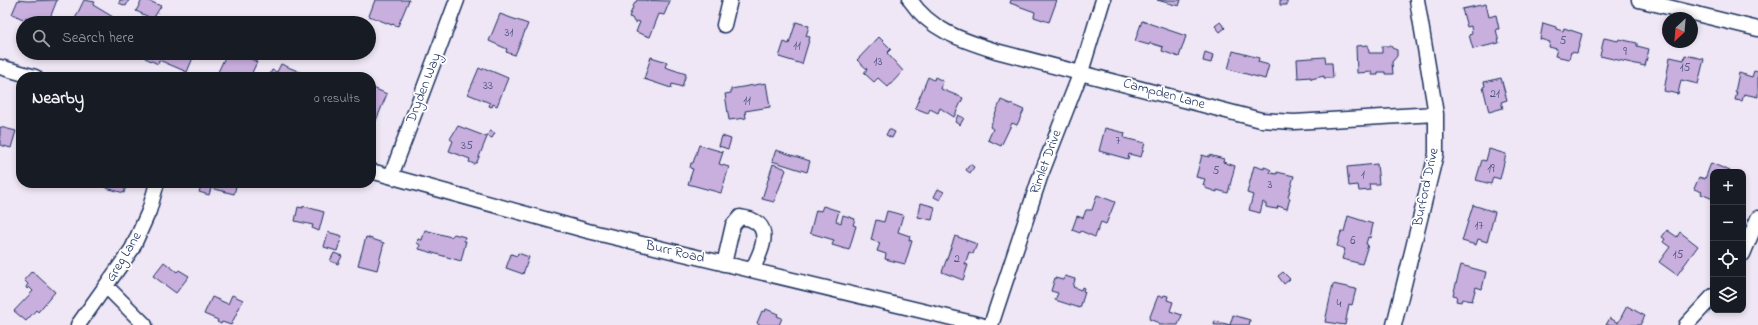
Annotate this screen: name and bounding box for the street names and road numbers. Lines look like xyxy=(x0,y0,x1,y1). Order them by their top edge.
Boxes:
street label: Dryden Way xyxy=(401,50,448,127)
street label: Campden Lane xyxy=(1121,73,1208,115)
street label: Rimlet Drive xyxy=(1025,126,1068,197)
street label: Burford Drive xyxy=(1407,145,1445,229)
street label: Greg Lane xyxy=(101,227,148,287)
street label: Burr Road xyxy=(642,235,707,269)

